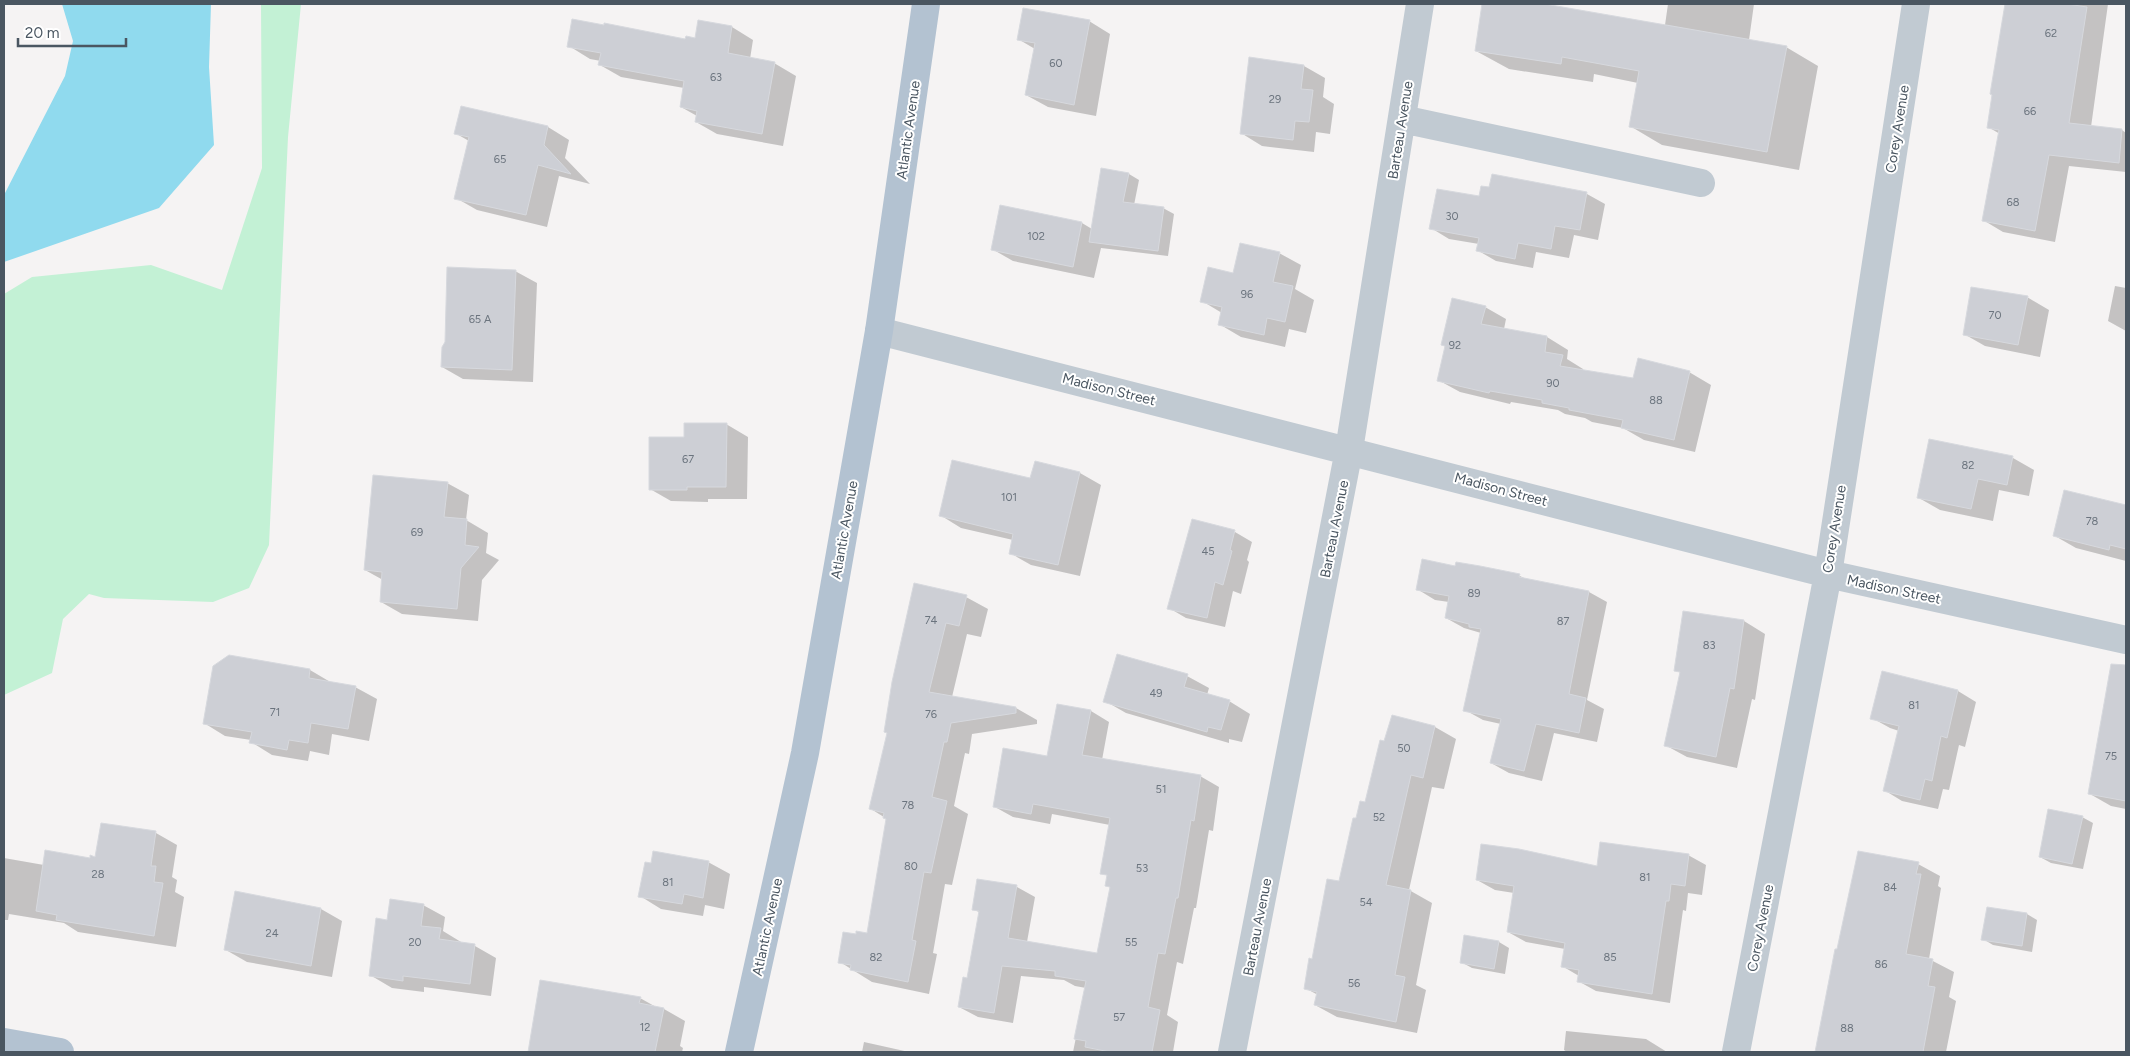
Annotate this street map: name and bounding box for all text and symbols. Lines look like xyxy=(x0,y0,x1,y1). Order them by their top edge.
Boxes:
scale bar xyxy=(18,15,125,47)
text: 20 m xyxy=(25,24,59,42)
house number: 62 xyxy=(2045,27,2057,40)
house number: 60 xyxy=(1049,57,1063,70)
house number: 63 xyxy=(710,71,722,84)
street label: Atlantic Avenue xyxy=(893,79,924,181)
street label: Barteau Avenue xyxy=(1384,79,1417,180)
street label: Corey Avenue xyxy=(1882,84,1913,174)
house number: 29 xyxy=(1269,93,1281,106)
house number: 66 xyxy=(2024,105,2036,118)
house number: 65 xyxy=(494,153,506,166)
house number: 68 xyxy=(2007,196,2020,209)
house number: 30 xyxy=(1445,210,1459,223)
house number: 102 xyxy=(1027,230,1045,243)
house number: 96 xyxy=(1241,288,1253,301)
house number: 70 xyxy=(1989,309,2001,322)
house number: 65 A xyxy=(469,313,492,326)
house number: 92 xyxy=(1449,339,1461,352)
street label: Madison Street xyxy=(1060,370,1157,409)
house number: 90 xyxy=(1546,377,1560,390)
house number: 88 xyxy=(1649,394,1663,407)
house number: 67 xyxy=(682,453,694,466)
house number: 82 xyxy=(1962,459,1974,472)
street label: Madison Street xyxy=(1453,469,1549,510)
street label: Atlantic Avenue xyxy=(827,479,862,581)
street label: Barteau Avenue xyxy=(1317,479,1352,579)
street label: Corey Avenue xyxy=(1819,484,1850,574)
house number: 101 xyxy=(1001,491,1017,504)
house number: 78 xyxy=(2086,515,2099,528)
house number: 69 xyxy=(411,526,423,539)
house number: 45 xyxy=(1201,545,1215,558)
street label: Madison Street xyxy=(1845,571,1942,608)
house number: 89 xyxy=(1468,587,1480,600)
house number: 74 xyxy=(925,614,938,627)
house number: 87 xyxy=(1557,615,1569,628)
house number: 83 xyxy=(1703,639,1715,652)
house number: 49 xyxy=(1149,687,1163,700)
house number: 81 xyxy=(1908,699,1920,712)
house number: 71 xyxy=(270,706,280,719)
house number: 76 xyxy=(925,708,937,721)
house number: 50 xyxy=(1397,742,1411,755)
house number: 75 xyxy=(2105,750,2117,763)
house number: 51 xyxy=(1156,783,1166,796)
house number: 78 xyxy=(902,799,915,812)
house number: 52 xyxy=(1373,811,1385,824)
house number: 80 xyxy=(904,860,918,873)
house number: 53 xyxy=(1136,862,1148,875)
house number: 28 xyxy=(92,868,105,881)
house number: 81 xyxy=(1639,871,1651,884)
house number: 81 xyxy=(662,876,674,889)
street label: Atlantic Avenue xyxy=(749,876,786,978)
street label: Barteau Avenue xyxy=(1240,877,1275,977)
house number: 84 xyxy=(1883,881,1897,894)
street label: Corey Avenue xyxy=(1744,883,1777,973)
house number: 54 xyxy=(1359,896,1373,909)
house number: 24 xyxy=(266,927,279,940)
house number: 20 xyxy=(408,936,422,949)
house number: 55 xyxy=(1125,936,1137,949)
house number: 82 xyxy=(870,951,882,964)
house number: 85 xyxy=(1603,951,1617,964)
house number: 86 xyxy=(1875,958,1887,971)
house number: 56 xyxy=(1348,977,1360,990)
house number: 57 xyxy=(1113,1011,1125,1024)
house number: 12 xyxy=(640,1021,650,1034)
house number: 88 xyxy=(1840,1022,1854,1035)

